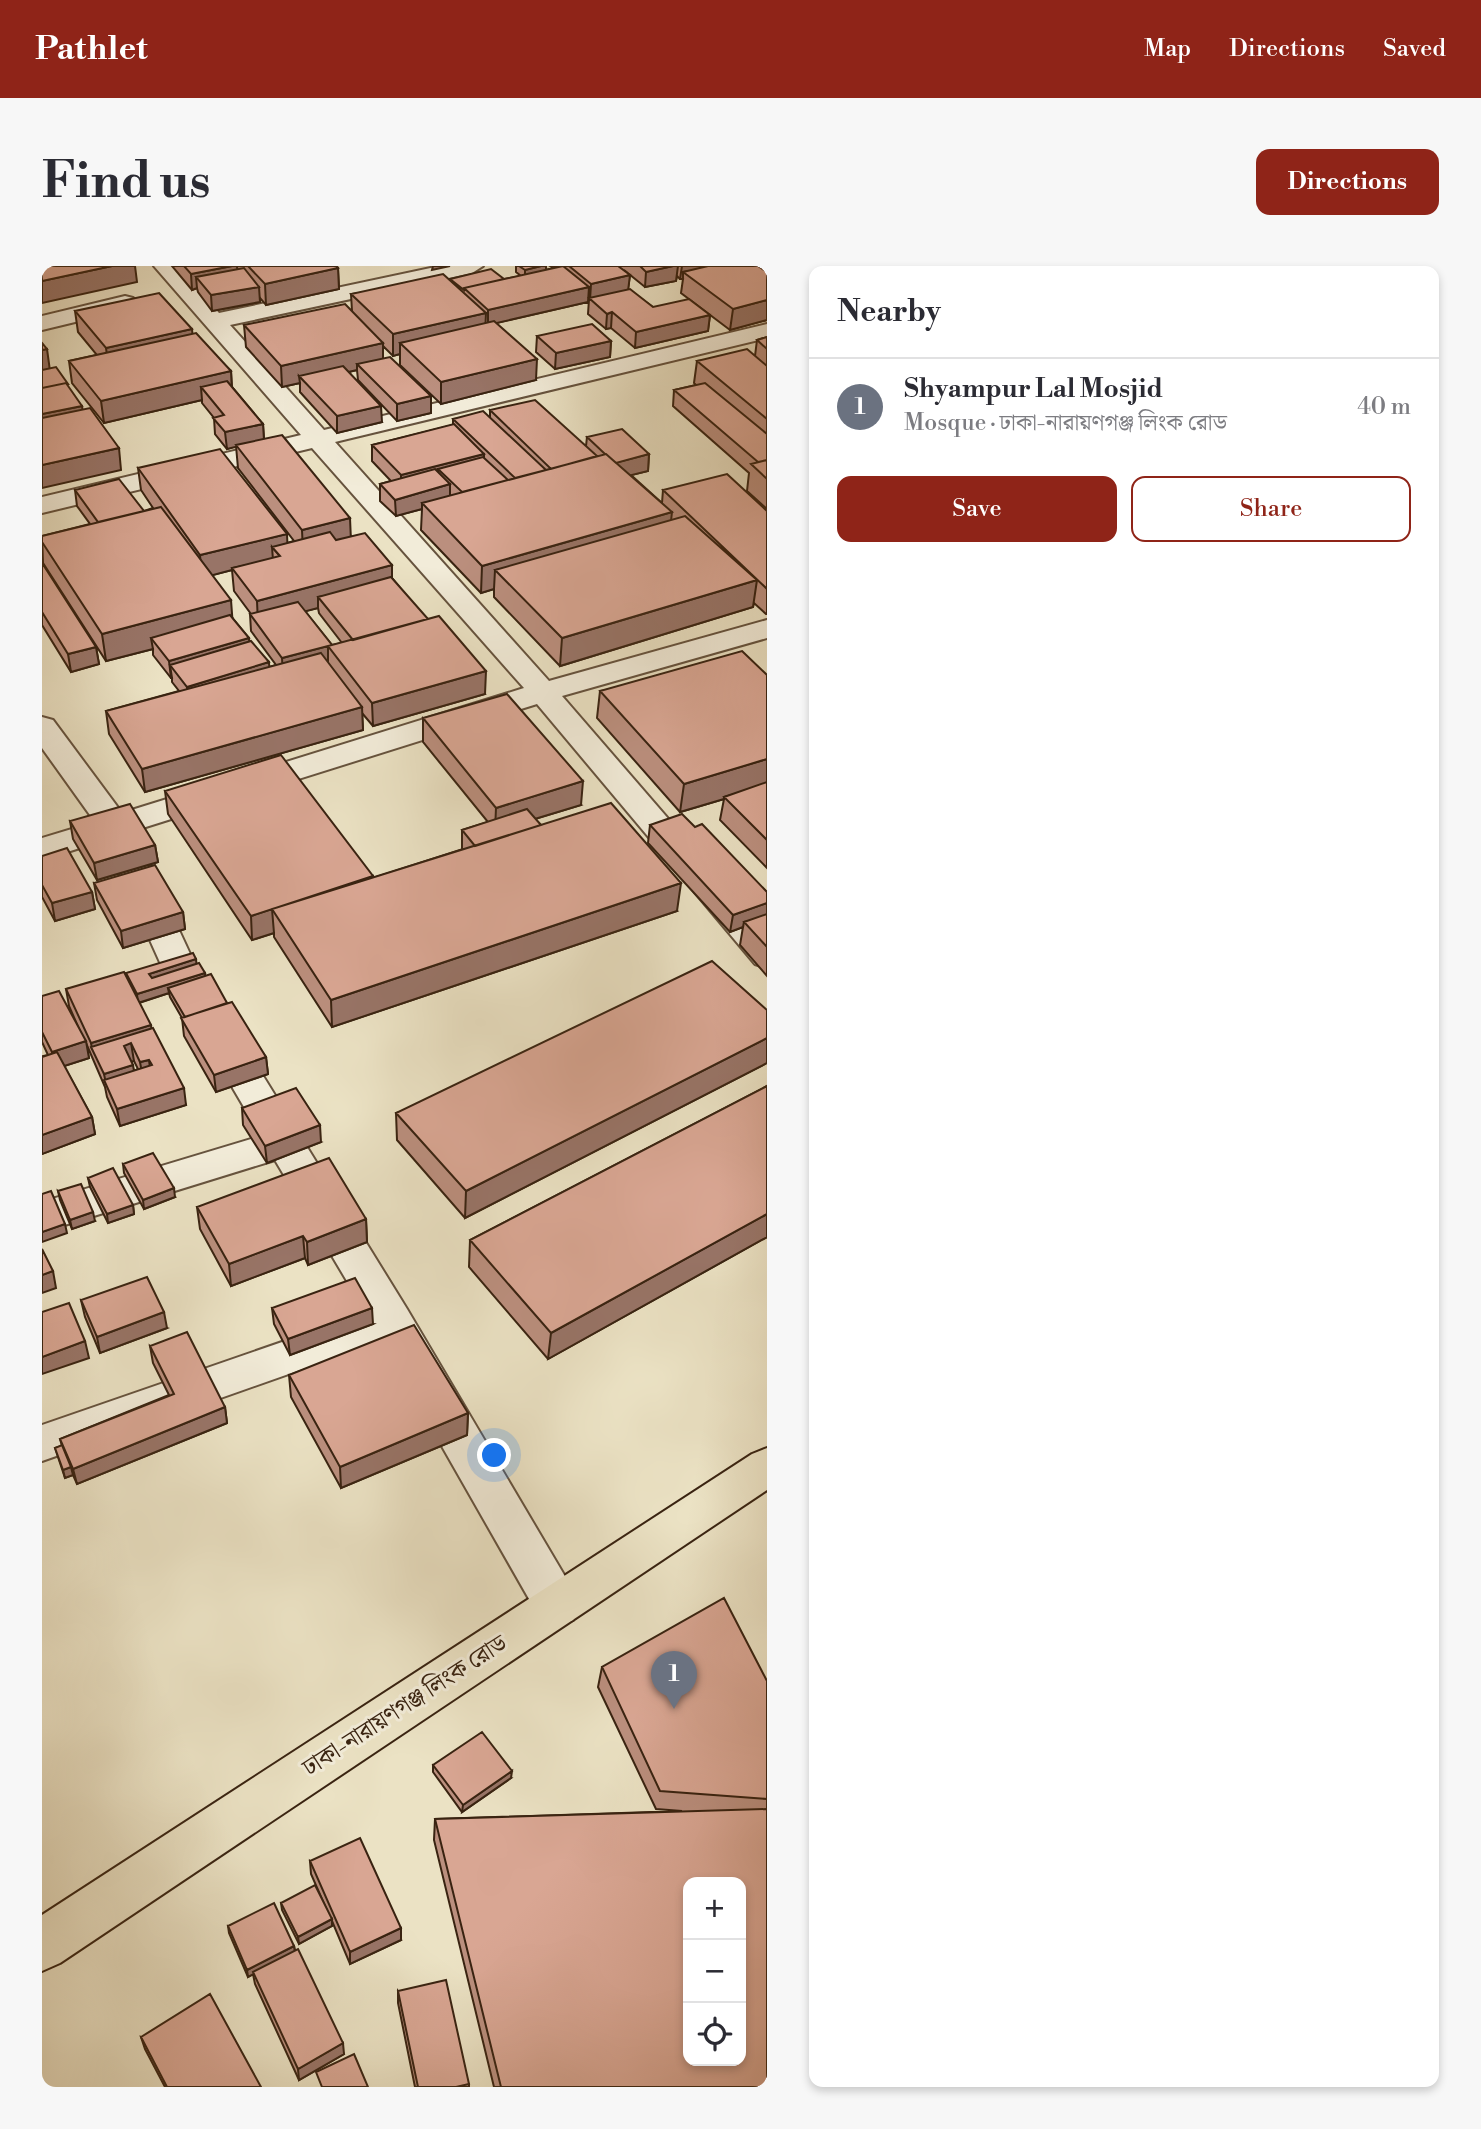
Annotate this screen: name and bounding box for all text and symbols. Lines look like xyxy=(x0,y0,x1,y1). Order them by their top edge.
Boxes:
text: Pathlet xyxy=(35,29,148,70)
text: Map xyxy=(1144,34,1191,64)
text: Directions xyxy=(1229,34,1345,64)
text: Saved xyxy=(1383,34,1446,64)
button: Directions xyxy=(1256,149,1439,215)
text: Find us xyxy=(42,152,211,213)
text: Nearby xyxy=(837,293,941,331)
text: Shyampur Lal Mosjid xyxy=(904,373,1163,405)
text: 1 xyxy=(854,393,866,421)
text: 40 m xyxy=(1357,393,1411,421)
text: Mosque · ঢাকা-নারায়ণগঞ্জ লিংক রোড xyxy=(904,409,1227,437)
button: Save xyxy=(837,476,1117,542)
button: Share xyxy=(1131,476,1411,542)
your location xyxy=(477,1438,511,1472)
street label: ঢাকা-নারায়ণগঞ্জ লিংক রোড xyxy=(296,1628,514,1784)
pin: 1 xyxy=(651,1651,697,1709)
map controls xyxy=(683,1877,746,2066)
button: + xyxy=(683,1877,746,1940)
button: − xyxy=(683,1940,746,2003)
button: locate xyxy=(683,2003,746,2066)

